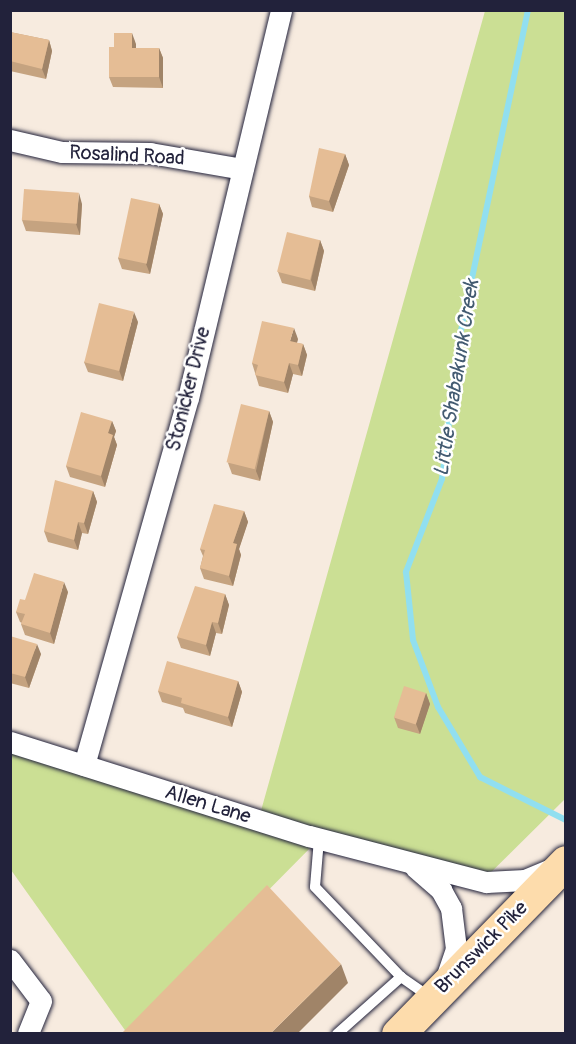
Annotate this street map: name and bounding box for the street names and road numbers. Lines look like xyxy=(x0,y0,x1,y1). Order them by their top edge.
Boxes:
street label: Rosalind Road xyxy=(69,140,185,170)
street label: Stonicker Drive xyxy=(161,324,215,454)
street label: Allen Lane xyxy=(162,780,254,828)
street label: Brunswick Pike xyxy=(430,896,532,998)

